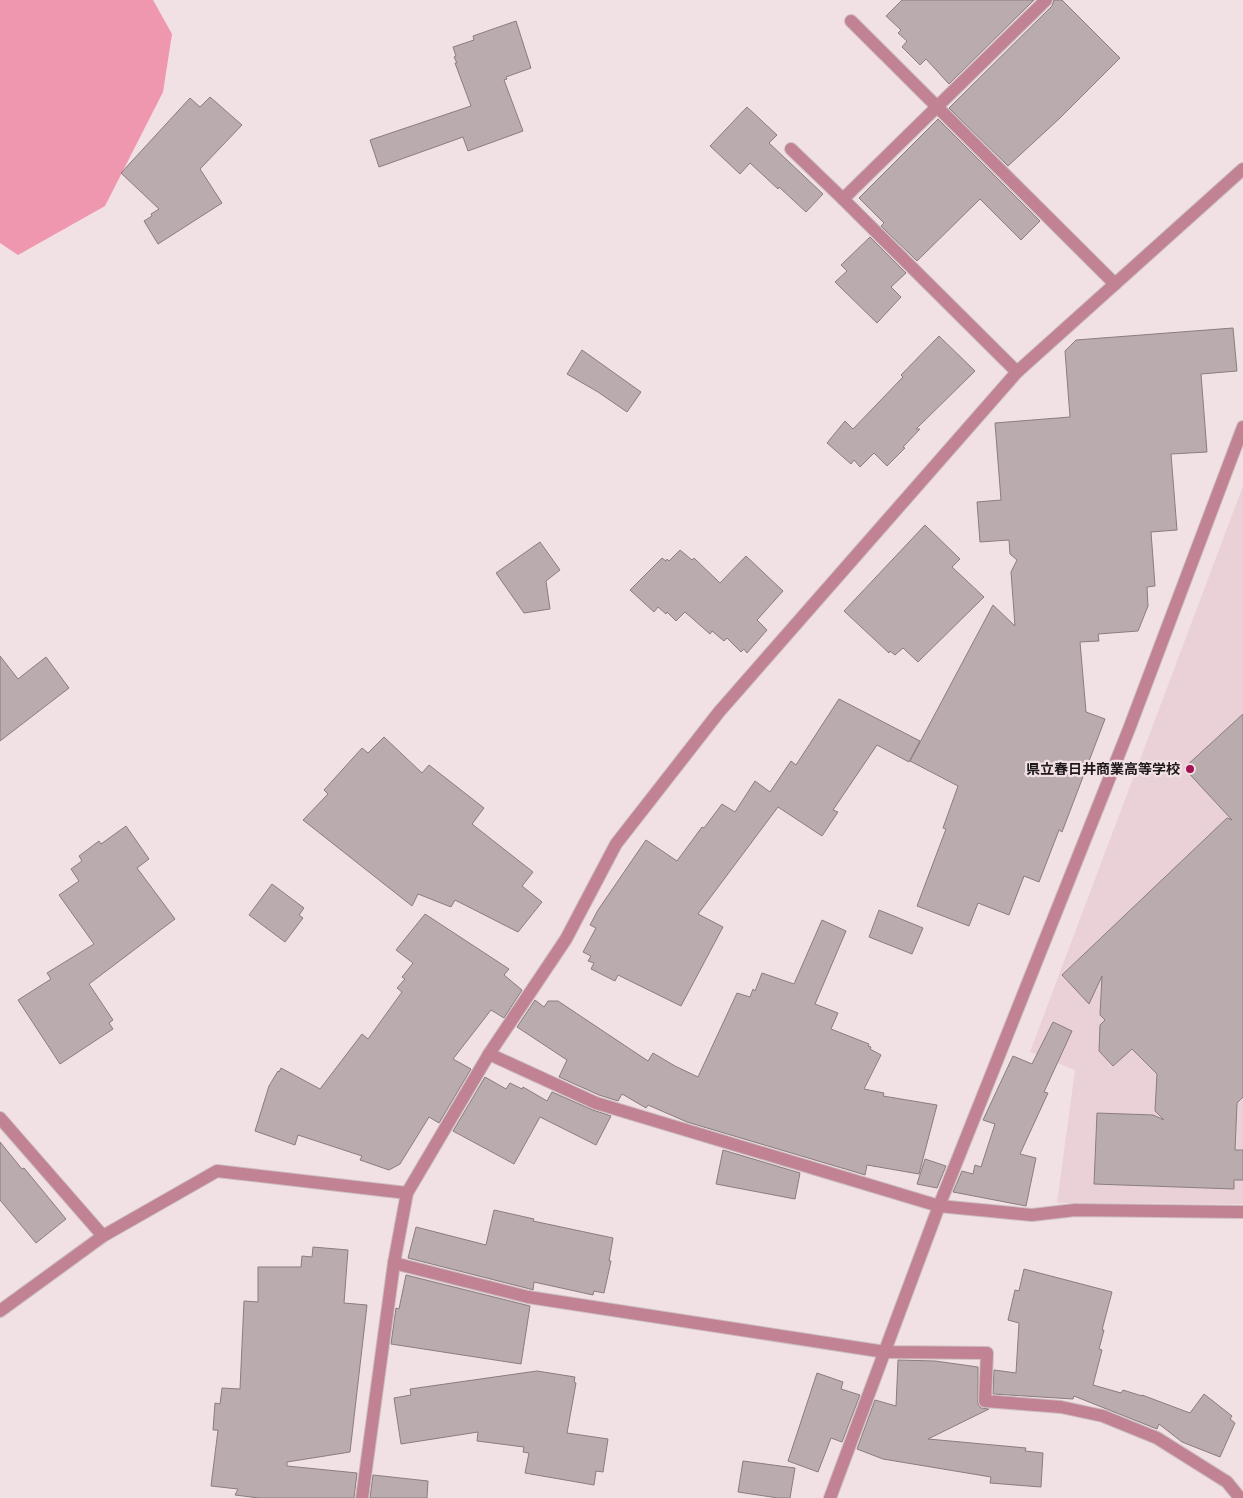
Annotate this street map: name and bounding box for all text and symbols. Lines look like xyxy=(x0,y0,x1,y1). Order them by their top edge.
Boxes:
place label: 県立春日井商業高等学校 xyxy=(1026,760,1180,778)
marker: 県立春日井商業高等学校 xyxy=(1184,763,1196,775)

